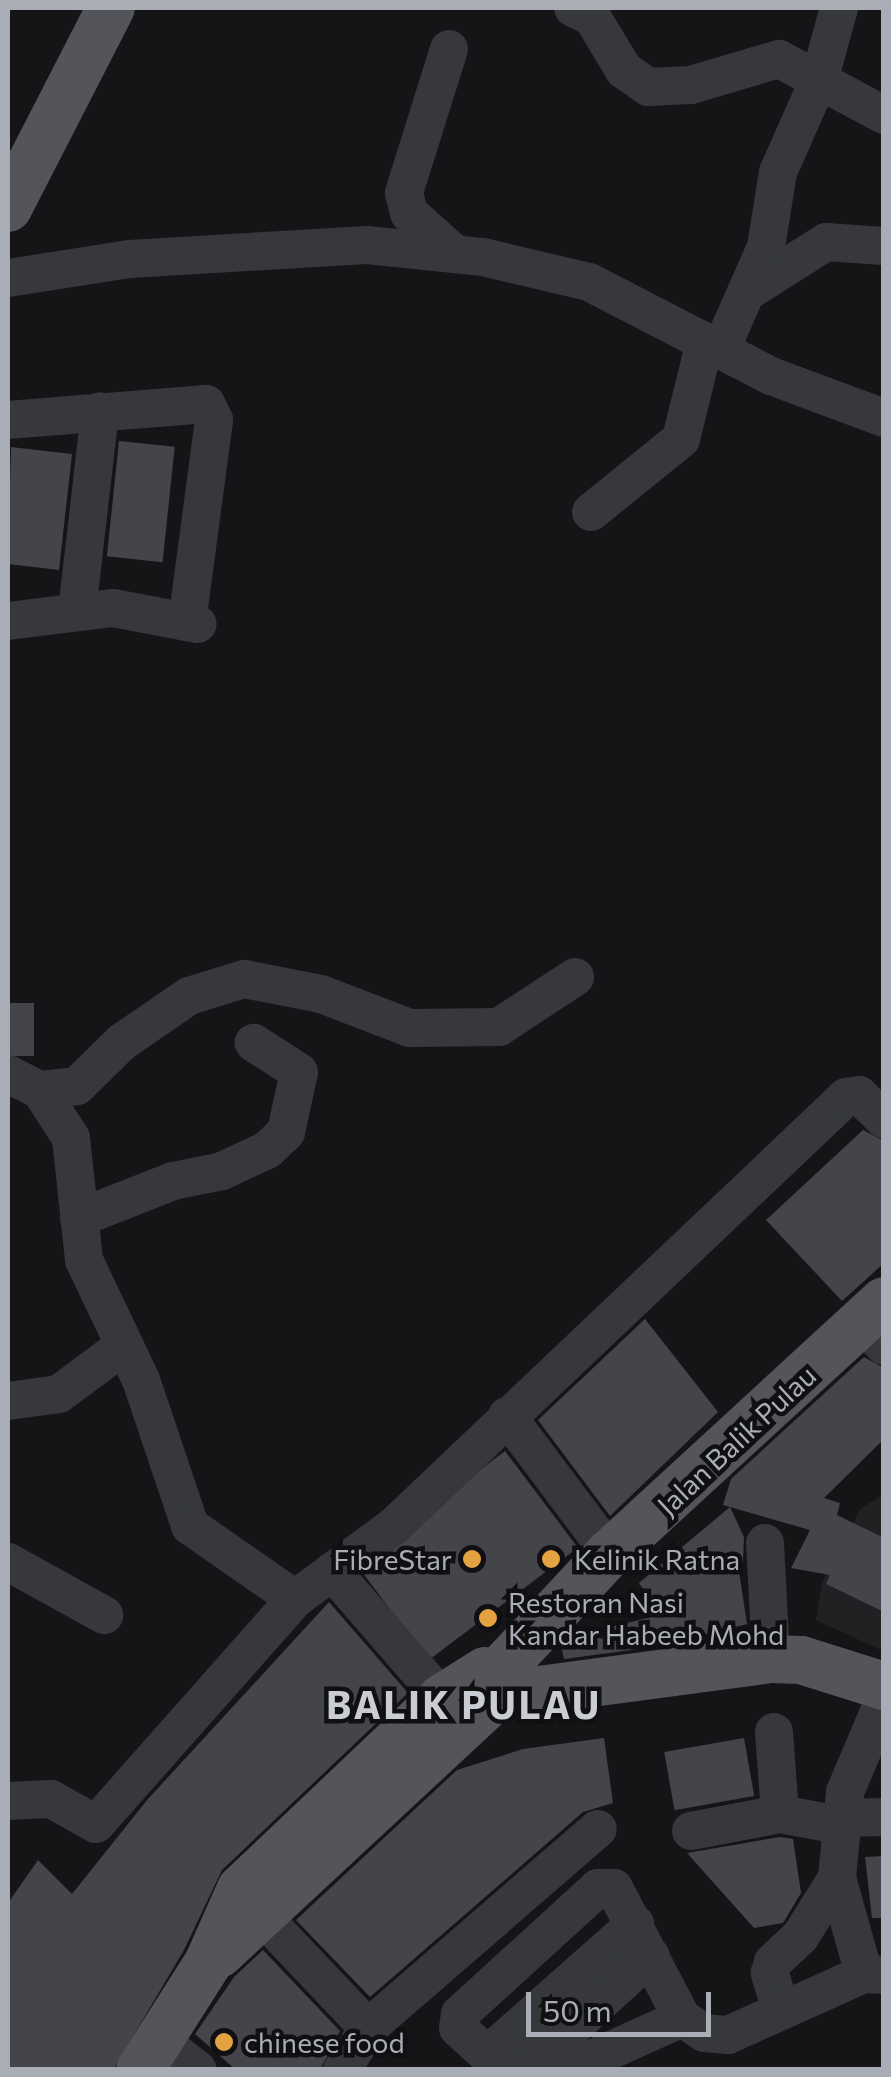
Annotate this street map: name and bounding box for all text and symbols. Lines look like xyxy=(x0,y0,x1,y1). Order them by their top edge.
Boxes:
street label: Jalan Balik Pulau xyxy=(650,1358,822,1522)
place label: FibreStar xyxy=(333,1542,452,1576)
place label: Kelinik Ratna xyxy=(574,1542,740,1576)
marker: Kelinik Ratna xyxy=(538,1546,564,1572)
marker: FibreStar xyxy=(461,1548,483,1570)
place label: Restoran Nasi Kandar Habeeb Mohd xyxy=(508,1585,784,1651)
marker: Restoran Nasi Kandar Habeeb Mohd xyxy=(477,1607,499,1629)
district label: BALIK PULAU xyxy=(326,1681,602,1727)
scale bar xyxy=(531,1972,716,2034)
text: 50 m xyxy=(543,1991,612,2028)
place label: chinese food xyxy=(244,2025,405,2059)
marker: chinese food xyxy=(213,2031,235,2053)

